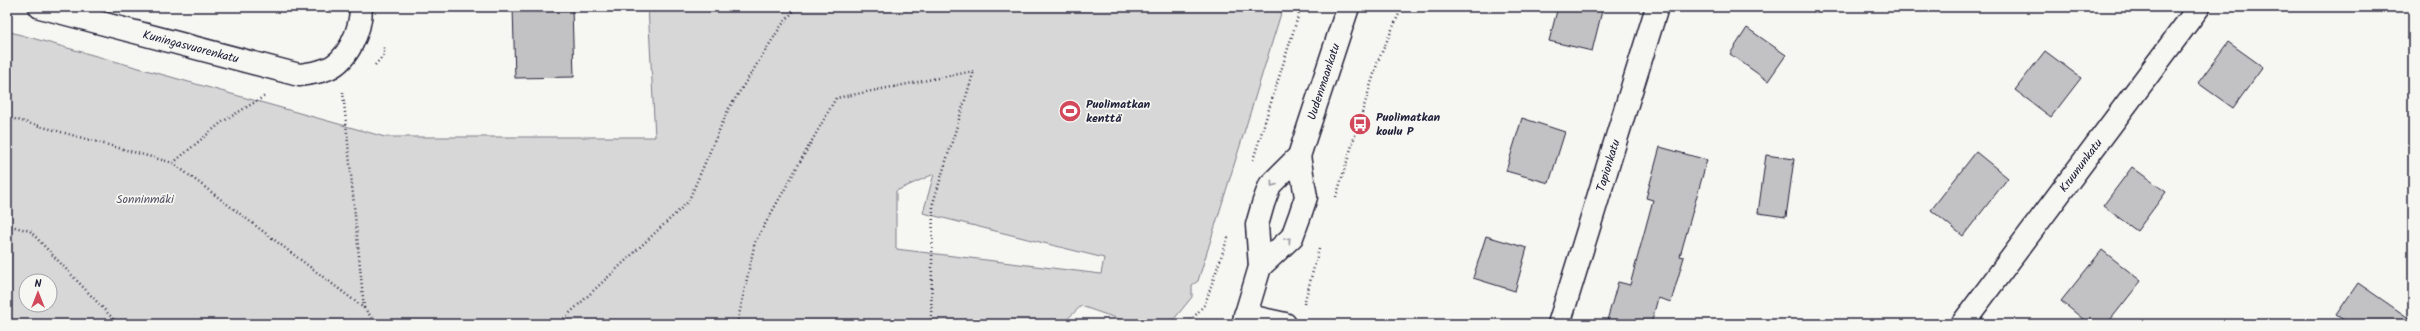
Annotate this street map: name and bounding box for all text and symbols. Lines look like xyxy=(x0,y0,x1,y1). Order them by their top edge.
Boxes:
street label: Kuningasvuorenkatu xyxy=(141,25,241,69)
street label: Uudenmaankatu xyxy=(1302,41,1345,123)
place label: Puolimatkan kenttä xyxy=(1086,95,1151,128)
sports icon: Puolimatkan kenttä xyxy=(1057,98,1083,124)
place label: Puolimatkan koulu P xyxy=(1376,108,1441,141)
bus stop icon: Puolimatkan koulu P xyxy=(1347,111,1373,137)
street label: Kruununkatu xyxy=(2055,135,2108,197)
street label: Tapionkatu xyxy=(1591,137,1626,194)
one-way arrow xyxy=(1270,179,1277,186)
park label: Sonninmäki xyxy=(116,190,175,209)
one-way arrow xyxy=(1283,237,1291,245)
north arrow xyxy=(18,273,58,313)
text: N xyxy=(35,275,42,293)

